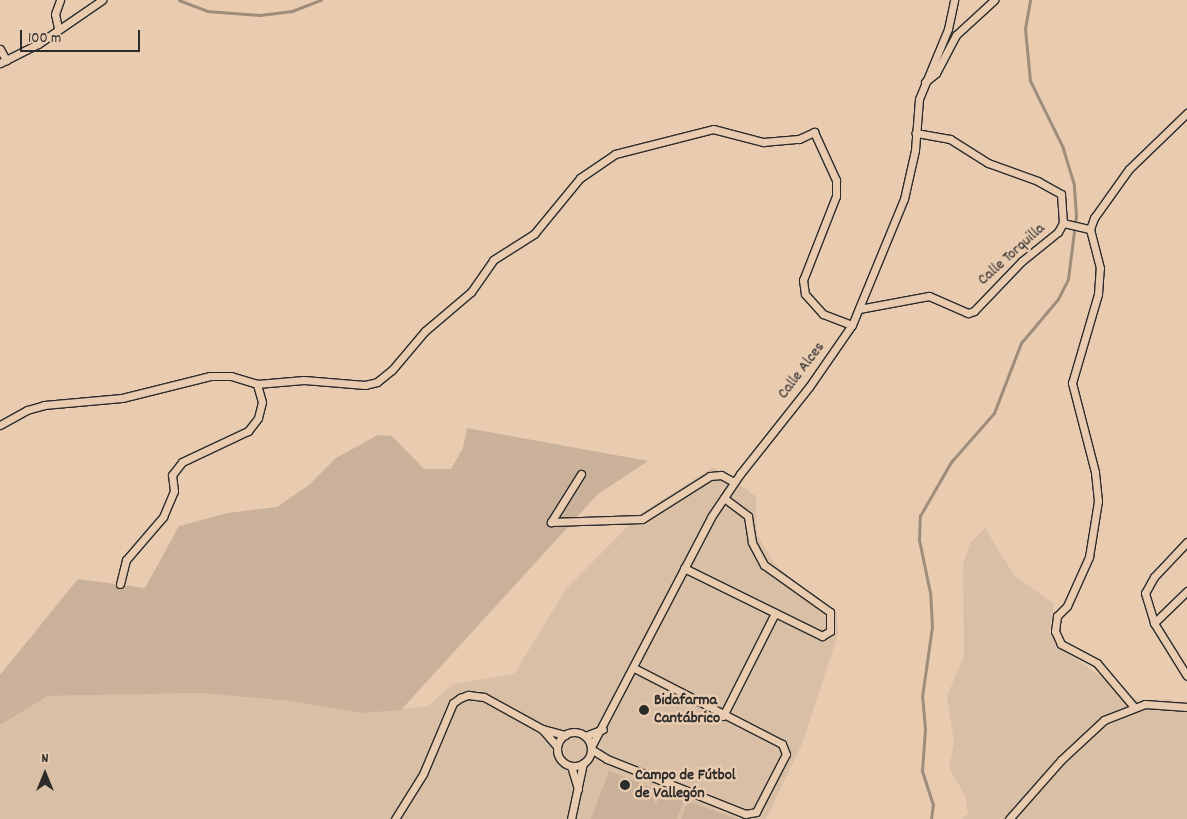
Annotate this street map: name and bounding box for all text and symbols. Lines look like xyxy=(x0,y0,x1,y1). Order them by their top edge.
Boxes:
scale bar xyxy=(22,20,142,52)
text: 100 m xyxy=(28,28,61,50)
street label: Calle Torquilla xyxy=(974,220,1050,290)
street label: Calle Alces xyxy=(774,339,830,403)
place label: Bidafarma Cantábrico xyxy=(654,691,720,729)
marker: Bidafarma Cantábrico xyxy=(638,704,650,716)
north arrow xyxy=(20,749,70,799)
text: N xyxy=(42,749,48,769)
place label: Campo de Fútbol de Vallegón xyxy=(635,766,736,804)
marker: Campo de Fútbol de Vallegón xyxy=(619,779,631,791)

